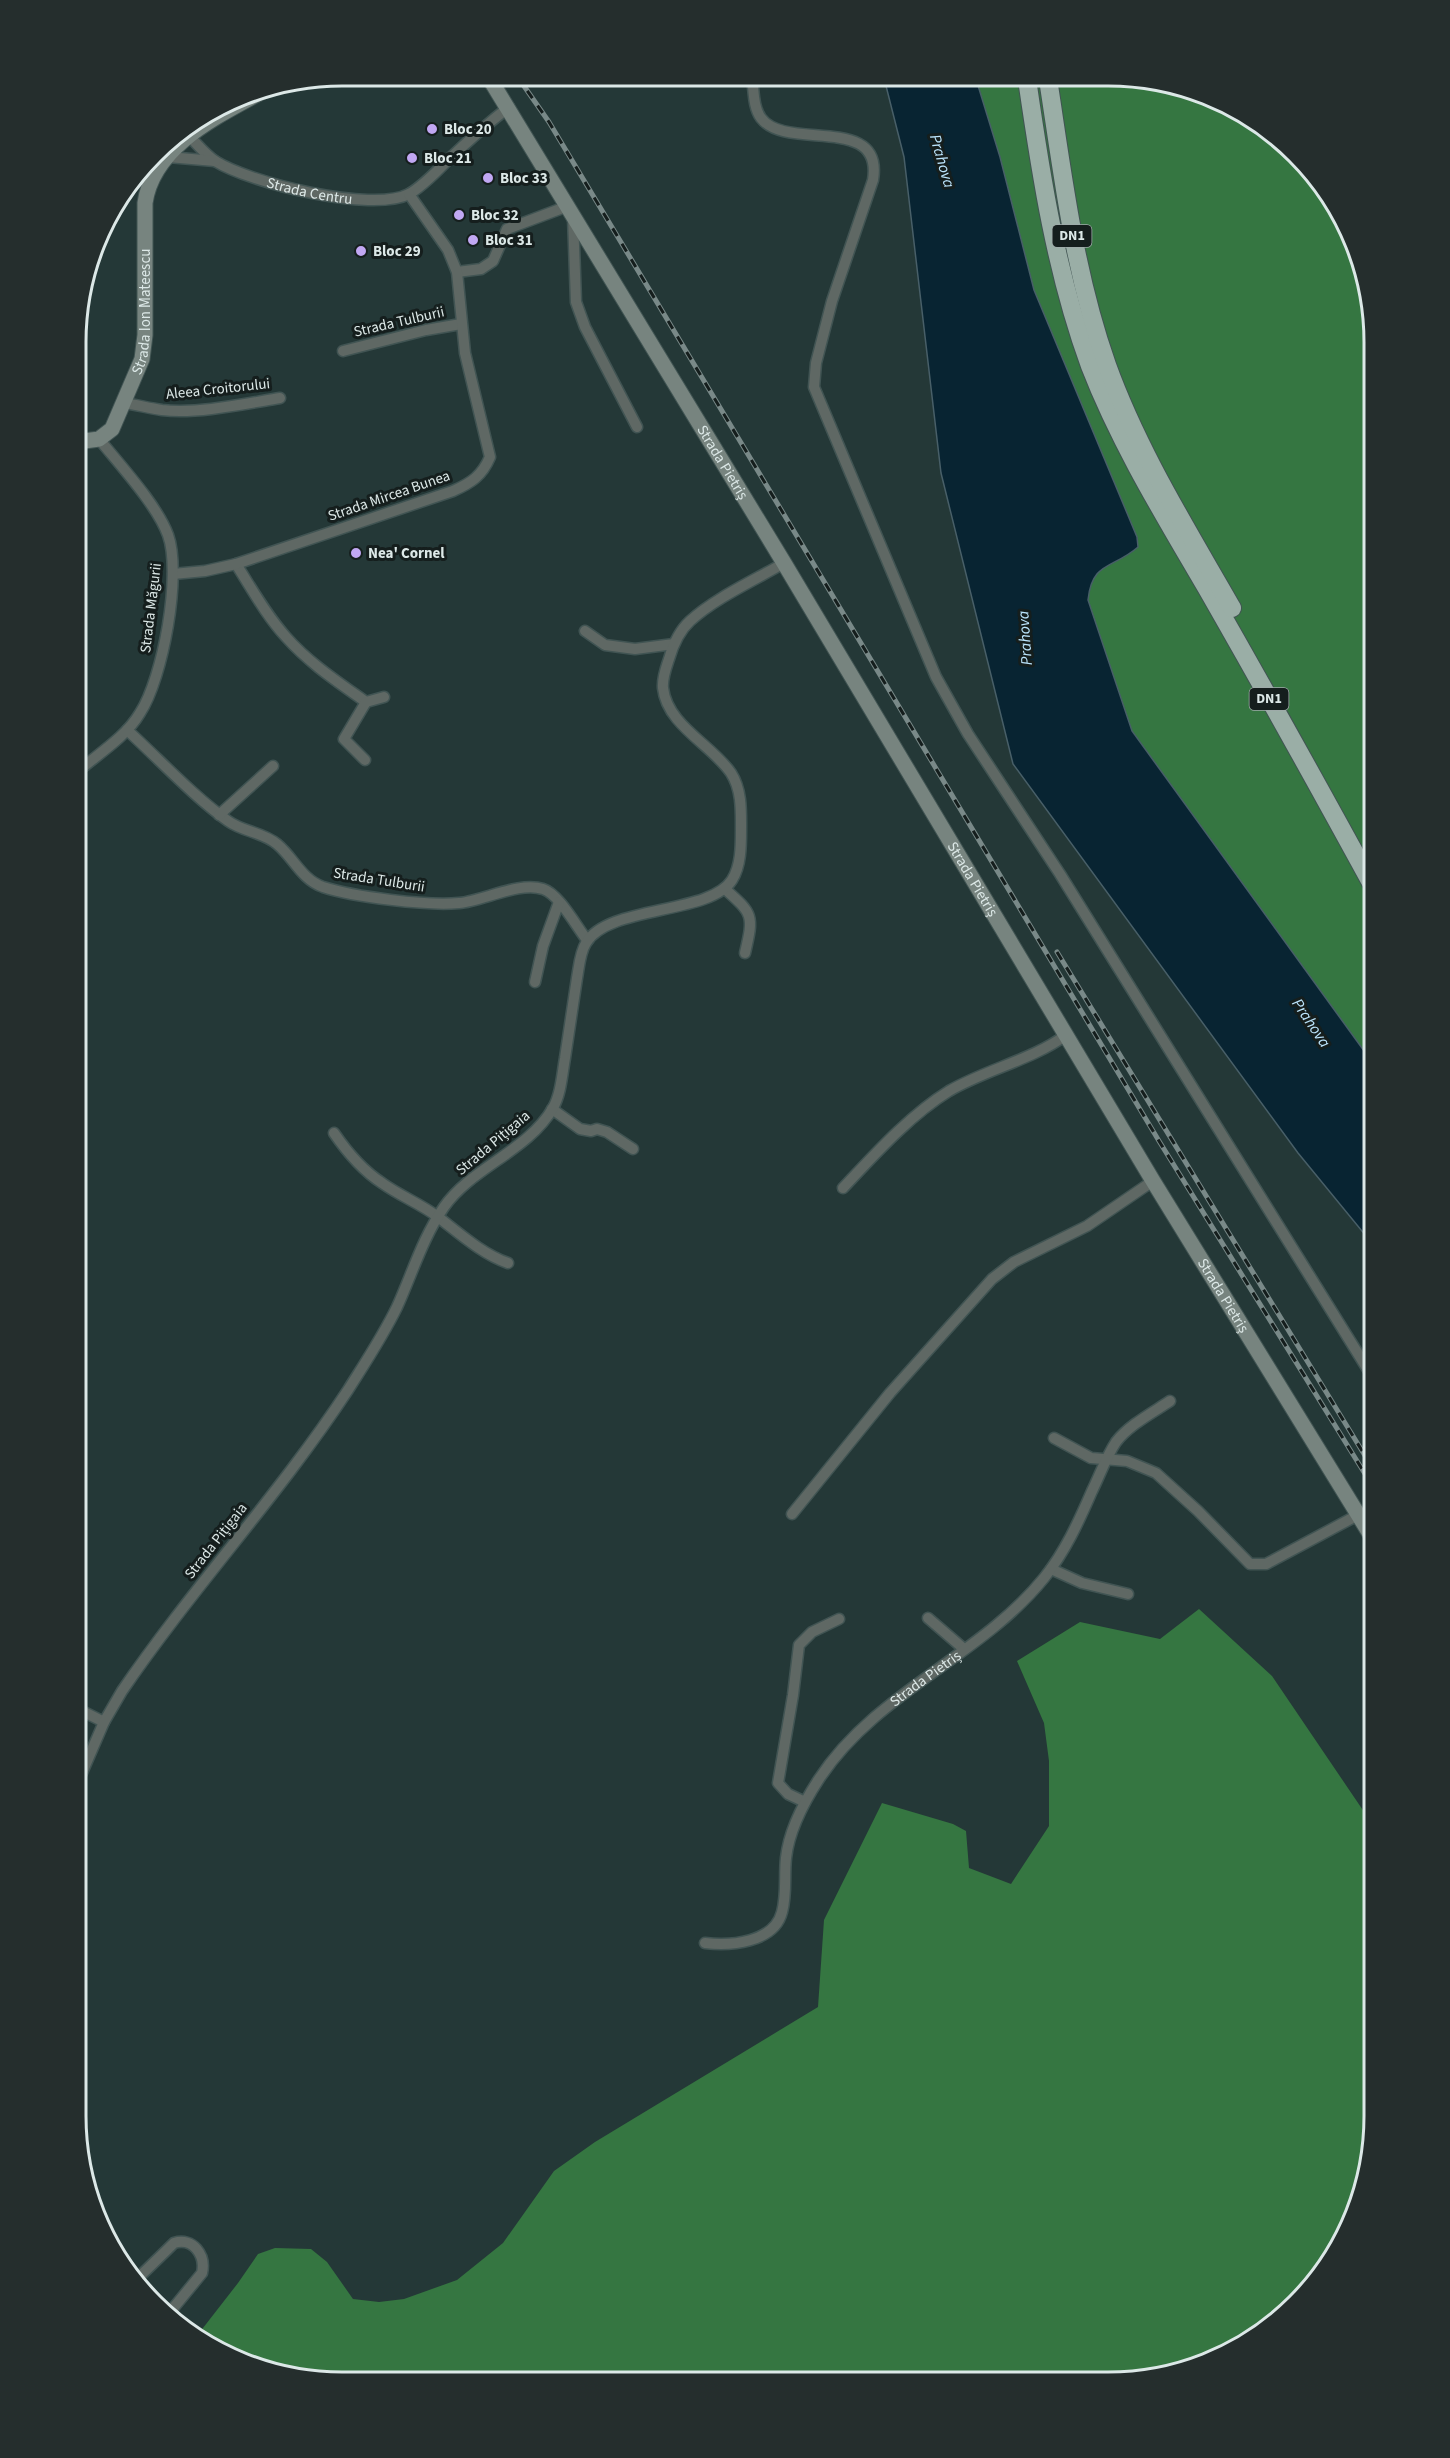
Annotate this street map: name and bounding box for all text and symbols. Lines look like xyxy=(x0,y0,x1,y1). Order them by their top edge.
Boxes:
place label: Bloc 20 xyxy=(444,119,492,140)
marker: Bloc 20 xyxy=(425,122,439,136)
water label: Prahova xyxy=(924,132,960,191)
place label: Bloc 21 xyxy=(424,148,472,169)
marker: Bloc 21 xyxy=(405,151,419,165)
place label: Bloc 33 xyxy=(500,168,548,189)
marker: Bloc 33 xyxy=(481,171,495,185)
street label: Strada Centru xyxy=(264,172,353,209)
place label: Bloc 32 xyxy=(471,205,519,226)
marker: Bloc 32 xyxy=(452,208,466,222)
road number: DN1 xyxy=(1052,225,1092,247)
place label: Bloc 31 xyxy=(485,230,533,251)
marker: Bloc 31 xyxy=(466,233,480,247)
place label: Bloc 29 xyxy=(373,241,421,262)
marker: Bloc 29 xyxy=(354,244,368,258)
street label: Strada Ion Mateescu xyxy=(126,249,156,378)
street label: Strada Tulburii xyxy=(352,301,446,343)
street label: Aleea Croitorului xyxy=(165,373,271,405)
street label: Strada Pietriș xyxy=(692,421,754,504)
street label: Strada Mircea Bunea xyxy=(325,465,453,527)
place label: Nea' Cornel xyxy=(368,543,445,564)
marker: Nea' Cornel xyxy=(349,546,363,560)
street label: Strada Măgurii xyxy=(135,562,167,654)
water label: Prahova xyxy=(1012,609,1038,666)
road number: DN1 xyxy=(1250,688,1288,710)
street label: Strada Pietriș xyxy=(942,838,1003,920)
street label: Strada Tulburii xyxy=(332,862,426,898)
water label: Prahova xyxy=(1287,994,1336,1052)
street label: Strada Pițigaia xyxy=(451,1106,535,1180)
street label: Strada Pietriș xyxy=(1192,1254,1254,1337)
street label: Strada Pițigaia xyxy=(180,1499,252,1583)
street label: Strada Pietriș xyxy=(885,1645,965,1712)

